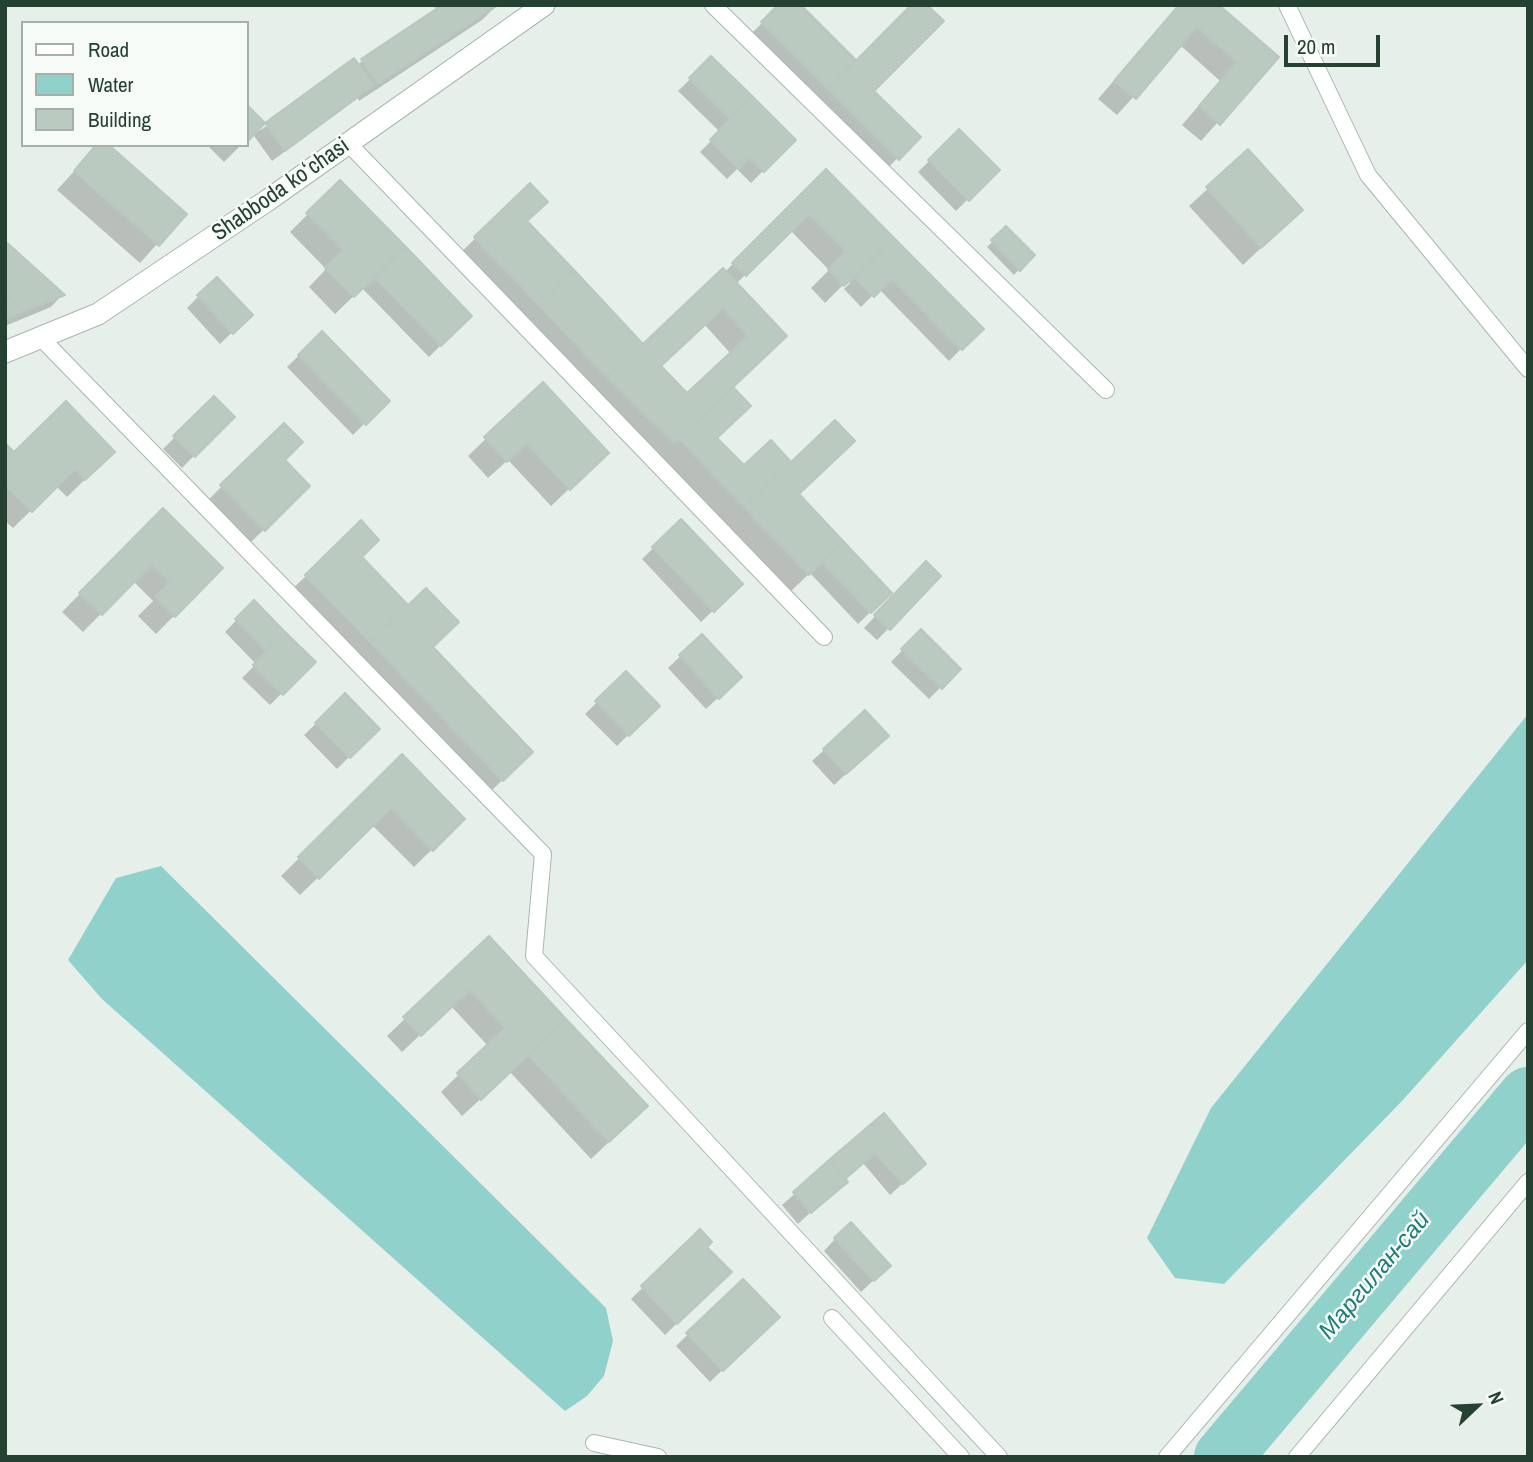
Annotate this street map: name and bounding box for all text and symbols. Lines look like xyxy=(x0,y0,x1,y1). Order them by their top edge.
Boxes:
legend xyxy=(21,21,248,147)
scale bar xyxy=(1288,21,1384,65)
text: 20 m xyxy=(1297,32,1335,61)
text: Road xyxy=(88,35,129,64)
text: Water xyxy=(88,70,133,99)
text: Building xyxy=(88,105,151,134)
street label: Shabboda koʻchasi xyxy=(207,132,355,248)
water label: Маргилан-сай xyxy=(1313,1206,1437,1346)
north arrow xyxy=(1442,1371,1512,1441)
text: N xyxy=(1482,1388,1510,1408)

